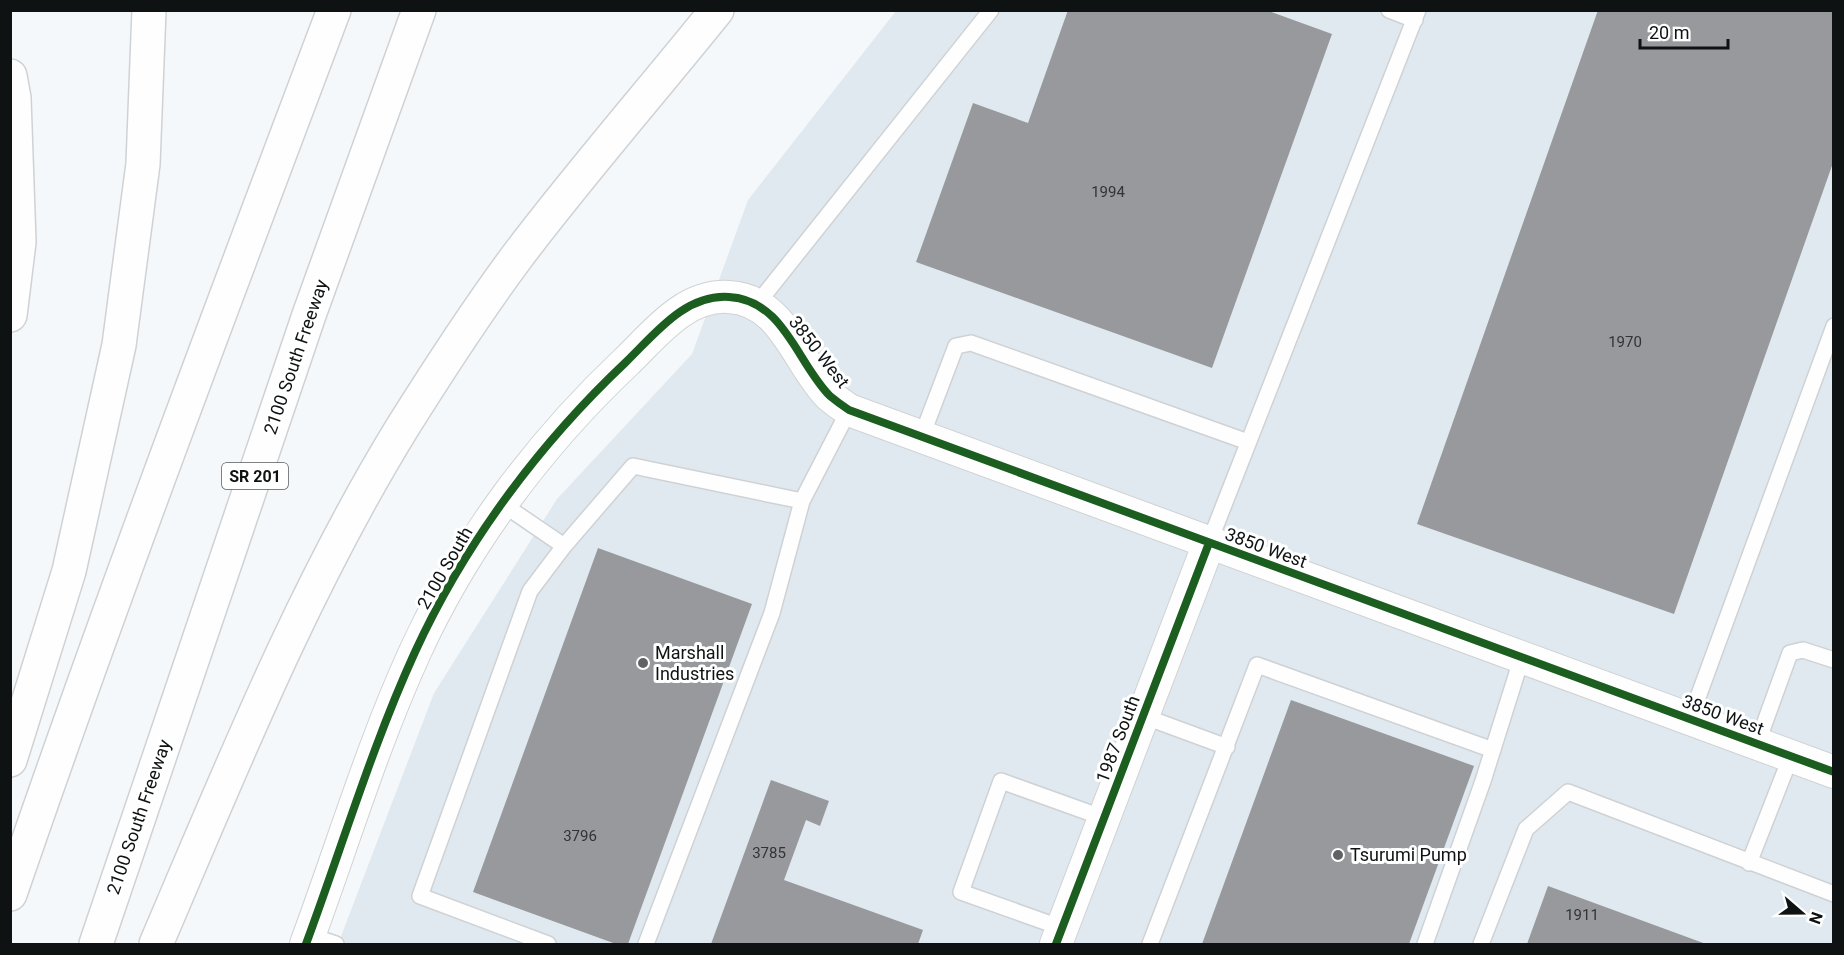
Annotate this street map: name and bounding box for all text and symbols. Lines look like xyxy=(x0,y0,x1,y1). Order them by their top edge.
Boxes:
scale bar xyxy=(1640,12,1728,50)
text: 20 m xyxy=(1649,22,1689,43)
house number: 1994 xyxy=(1091,183,1125,201)
street label: 2100 South Freeway xyxy=(259,276,332,437)
street label: 3850 West xyxy=(785,312,854,392)
house number: 1970 xyxy=(1608,333,1642,351)
road number: SR 201 xyxy=(222,463,288,489)
street label: 2100 South xyxy=(413,523,477,613)
street label: 3850 West xyxy=(1222,523,1310,572)
place label: Marshall Industries xyxy=(655,642,734,684)
marker: Marshall Industries xyxy=(636,656,650,670)
street label: 3850 West xyxy=(1679,690,1767,739)
street label: 1987 South xyxy=(1091,692,1144,785)
street label: 2100 South Freeway xyxy=(102,736,175,897)
house number: 3796 xyxy=(563,827,597,845)
house number: 3785 xyxy=(752,844,786,862)
place label: Tsurumi Pump xyxy=(1350,844,1467,865)
marker: Tsurumi Pump xyxy=(1331,848,1345,862)
north arrow xyxy=(1772,883,1832,943)
house number: 1911 xyxy=(1565,906,1599,924)
text: N xyxy=(1805,909,1826,927)

